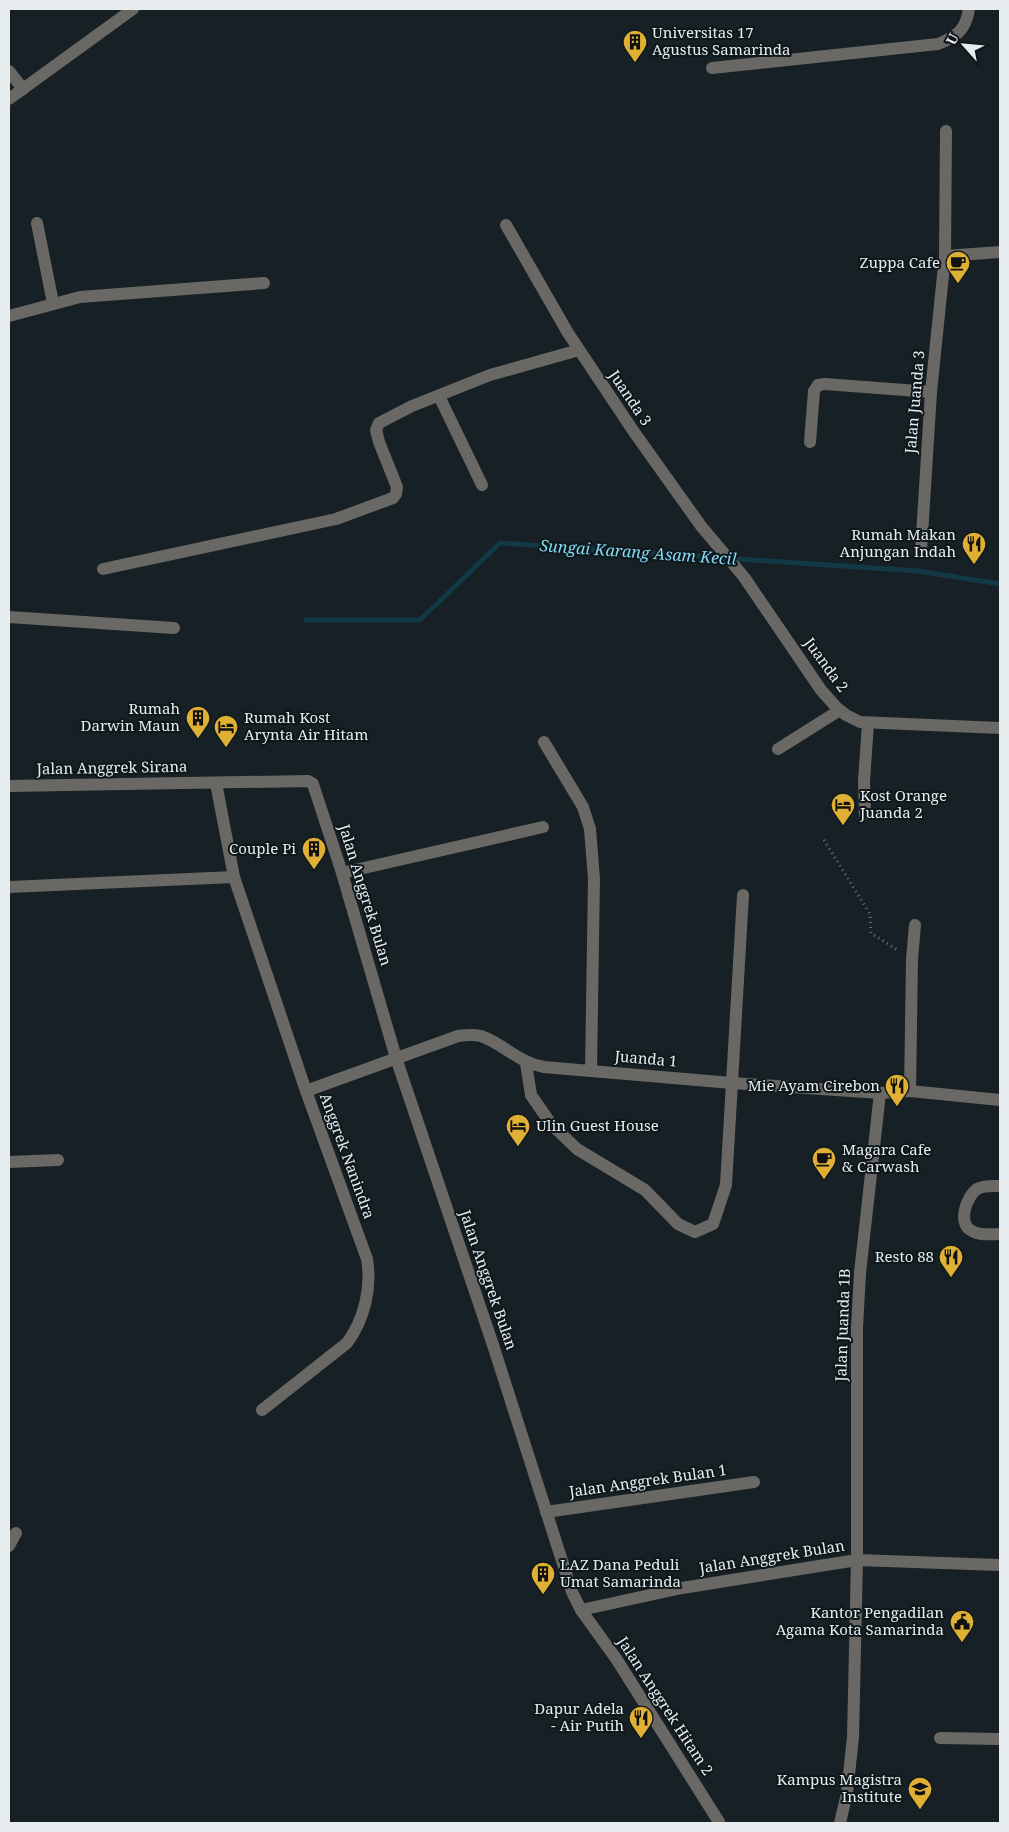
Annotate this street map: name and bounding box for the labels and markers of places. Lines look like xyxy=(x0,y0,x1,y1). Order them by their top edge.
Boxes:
place label: Universitas 17 Agustus Samarinda xyxy=(652,22,791,59)
building icon: Universitas 17 Agustus Samarinda xyxy=(622,29,648,63)
cafe icon: Zuppa Cafe xyxy=(945,250,971,284)
place label: Zuppa Cafe xyxy=(860,252,940,272)
place label: Rumah Makan Anjungan Indah xyxy=(840,524,956,561)
restaurant icon: Rumah Makan Anjungan Indah xyxy=(961,531,987,565)
place label: Rumah Darwin Maun xyxy=(81,698,180,735)
building icon: Rumah Darwin Maun xyxy=(185,705,211,739)
place label: Rumah Kost Arynta Air Hitam xyxy=(244,707,368,744)
hotel icon: Rumah Kost Arynta Air Hitam xyxy=(213,714,239,748)
place label: Kost Orange Juanda 2 xyxy=(859,785,947,822)
hotel icon: Kost Orange Juanda 2 xyxy=(830,792,856,826)
building icon: Couple Pi xyxy=(301,836,327,870)
place label: Couple Pi xyxy=(229,838,296,858)
restaurant icon: Mie Ayam Cirebon xyxy=(884,1073,910,1107)
place label: Mie Ayam Cirebon xyxy=(748,1075,880,1095)
hotel icon: Ulin Guest House xyxy=(505,1113,531,1147)
place label: Ulin Guest House xyxy=(536,1115,659,1135)
place label: Magara Cafe & Carwash xyxy=(842,1139,931,1176)
cafe icon: Magara Cafe & Carwash xyxy=(811,1146,837,1180)
restaurant icon: Resto 88 xyxy=(938,1244,964,1278)
place label: Resto 88 xyxy=(875,1246,934,1266)
place label: LAZ Dana Peduli Umat Samarinda xyxy=(560,1554,681,1591)
building icon: LAZ Dana Peduli Umat Samarinda xyxy=(530,1561,556,1595)
place label: Kantor Pengadilan Agama Kota Samarinda xyxy=(776,1602,944,1639)
public building icon: Kantor Pengadilan Agama Kota Samarinda xyxy=(949,1609,975,1643)
place label: Dapur Adela - Air Putih xyxy=(534,1698,624,1735)
restaurant icon: Dapur Adela - Air Putih xyxy=(628,1705,654,1739)
place label: Kampus Magistra Institute xyxy=(777,1769,902,1806)
school or university icon: Kampus Magistra Institute xyxy=(907,1776,933,1810)

